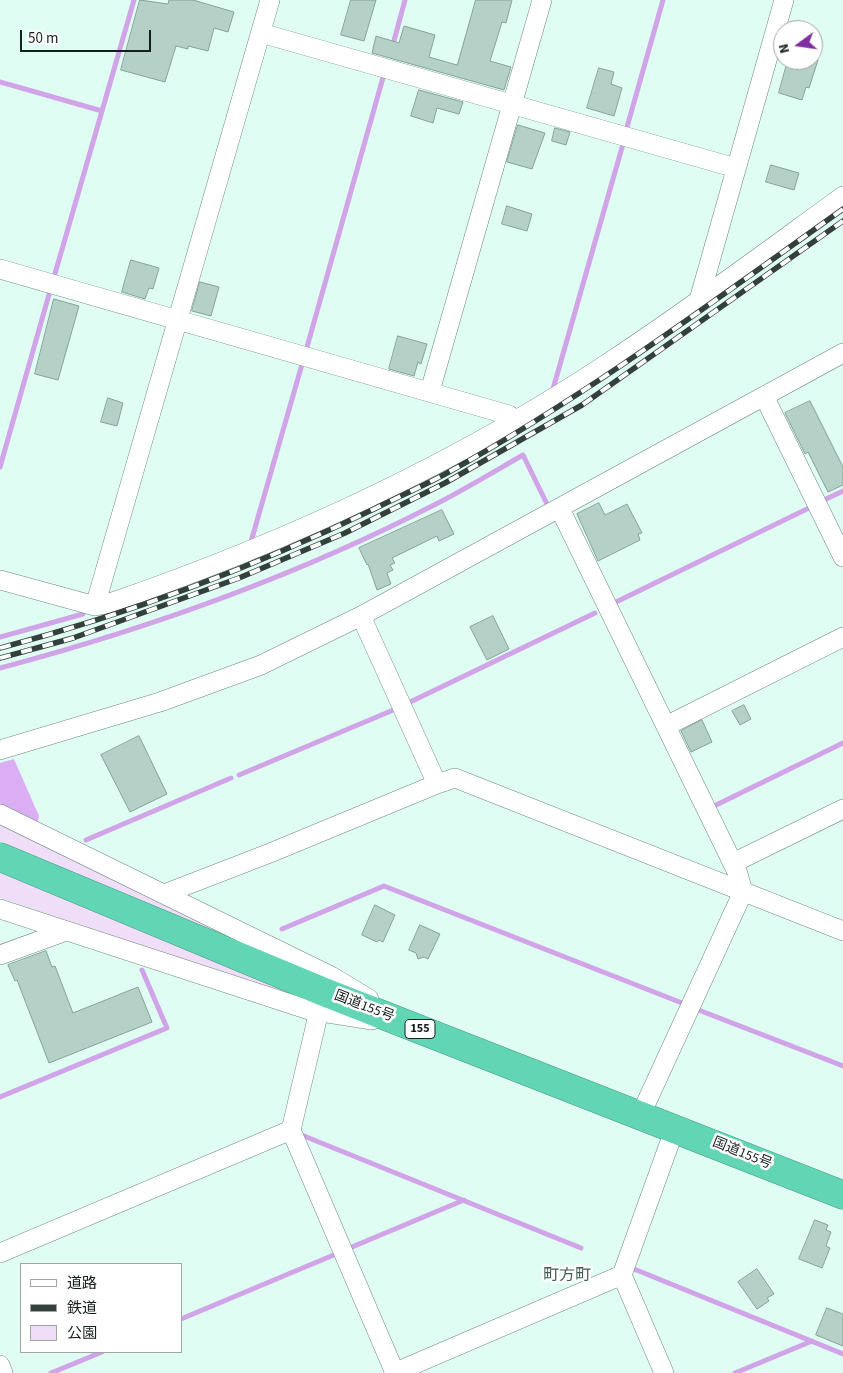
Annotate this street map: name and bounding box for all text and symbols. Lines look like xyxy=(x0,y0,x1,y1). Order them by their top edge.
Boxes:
scale bar xyxy=(22,20,154,52)
north arrow xyxy=(773,20,823,70)
text: 50 m xyxy=(28,28,58,49)
text: N xyxy=(774,41,795,55)
street label: 国道155号 xyxy=(332,988,396,1026)
road number: 155 xyxy=(405,1020,435,1038)
street label: 国道155号 xyxy=(710,1134,774,1174)
legend xyxy=(20,1263,182,1353)
district label: 町方町 xyxy=(543,1266,591,1286)
text: 道路 xyxy=(67,1273,97,1294)
text: 鉄道 xyxy=(67,1298,97,1319)
text: 公園 xyxy=(67,1323,97,1344)

